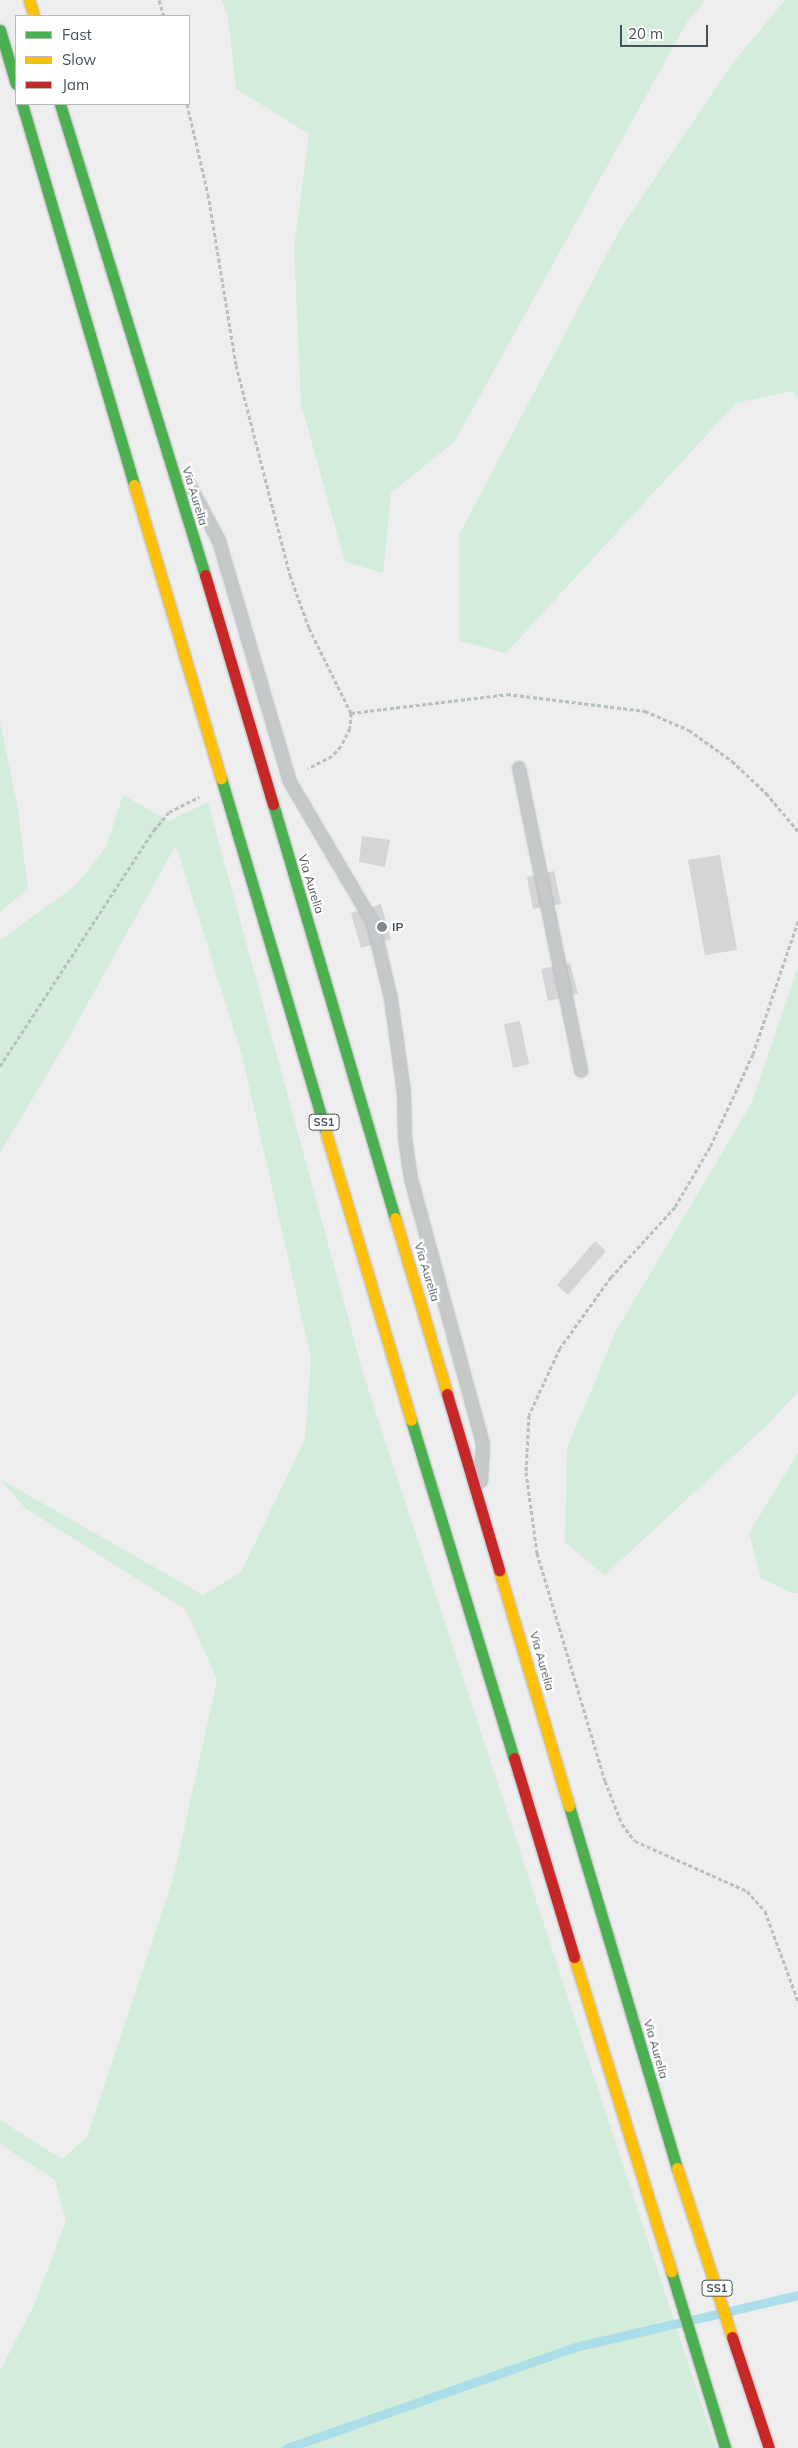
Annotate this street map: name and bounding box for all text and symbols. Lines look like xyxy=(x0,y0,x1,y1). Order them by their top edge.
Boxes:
legend xyxy=(15,15,190,105)
scale bar xyxy=(623,15,710,47)
text: 20 m xyxy=(628,24,663,43)
text: Fast xyxy=(62,25,92,44)
text: Slow xyxy=(62,50,96,69)
text: Jam xyxy=(62,75,89,94)
street label: Via Aurelia xyxy=(179,465,211,527)
street label: Via Aurelia xyxy=(295,853,327,915)
place label: IP xyxy=(392,920,403,934)
marker: IP xyxy=(376,921,388,933)
road number: SS1 xyxy=(308,1114,340,1130)
street label: Via Aurelia xyxy=(411,1241,443,1303)
street label: Via Aurelia xyxy=(527,1630,557,1692)
street label: Via Aurelia xyxy=(641,2018,671,2080)
road number: SS1 xyxy=(701,2280,733,2296)

